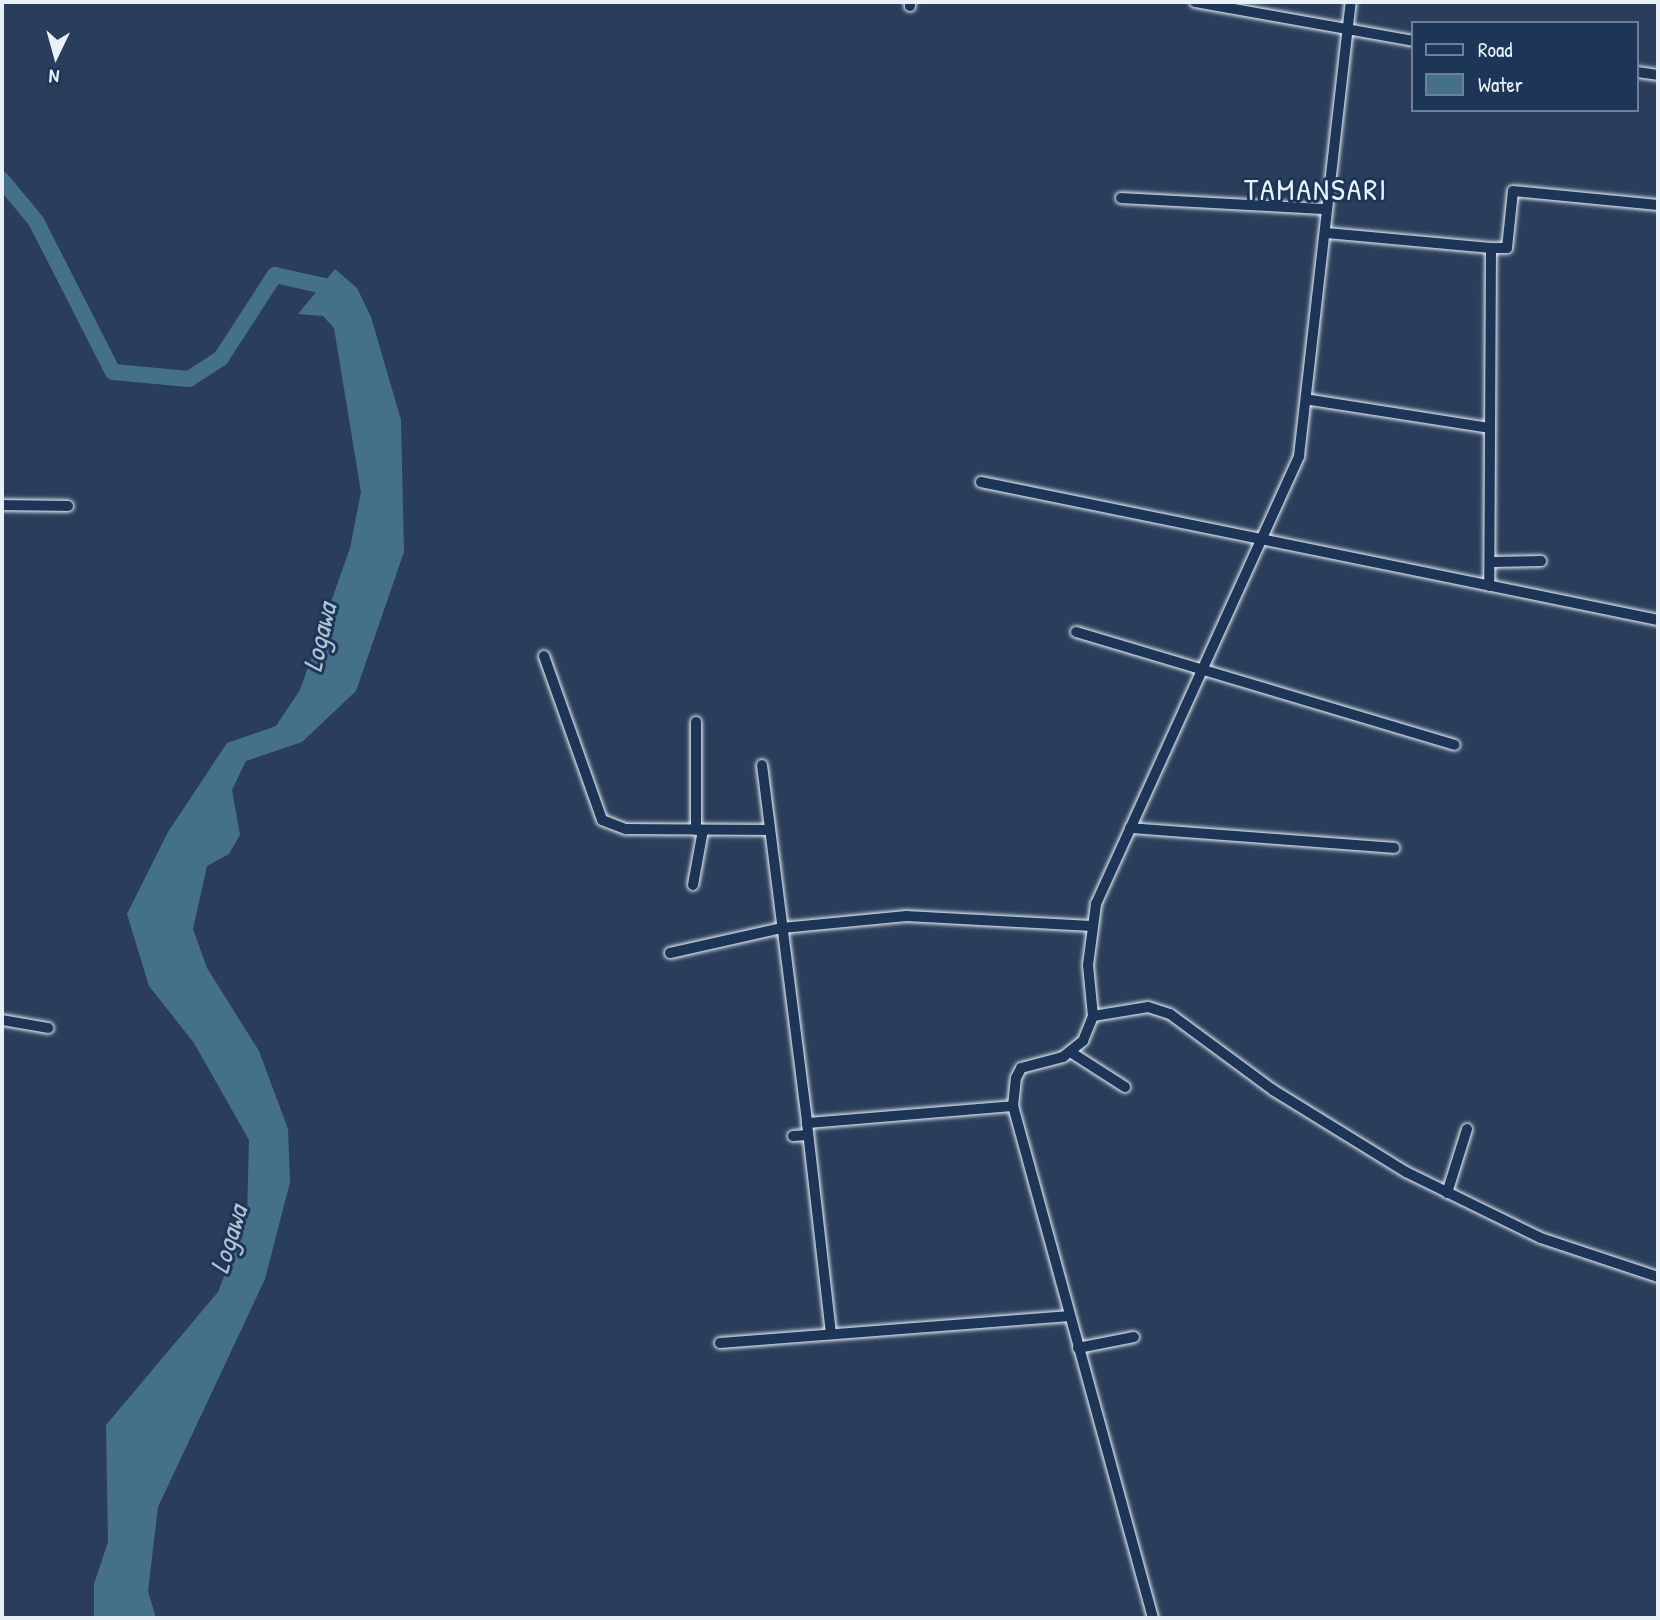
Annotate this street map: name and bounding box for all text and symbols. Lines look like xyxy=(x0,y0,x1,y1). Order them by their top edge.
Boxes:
north arrow xyxy=(21,21,91,91)
legend xyxy=(1412,21,1639,112)
text: Road xyxy=(1478,35,1512,64)
text: N xyxy=(48,64,60,90)
text: Water xyxy=(1478,70,1523,99)
district label: TAMANSARI xyxy=(1245,171,1387,207)
water label: Logawa xyxy=(295,600,343,674)
water label: Logawa xyxy=(202,1201,254,1277)

